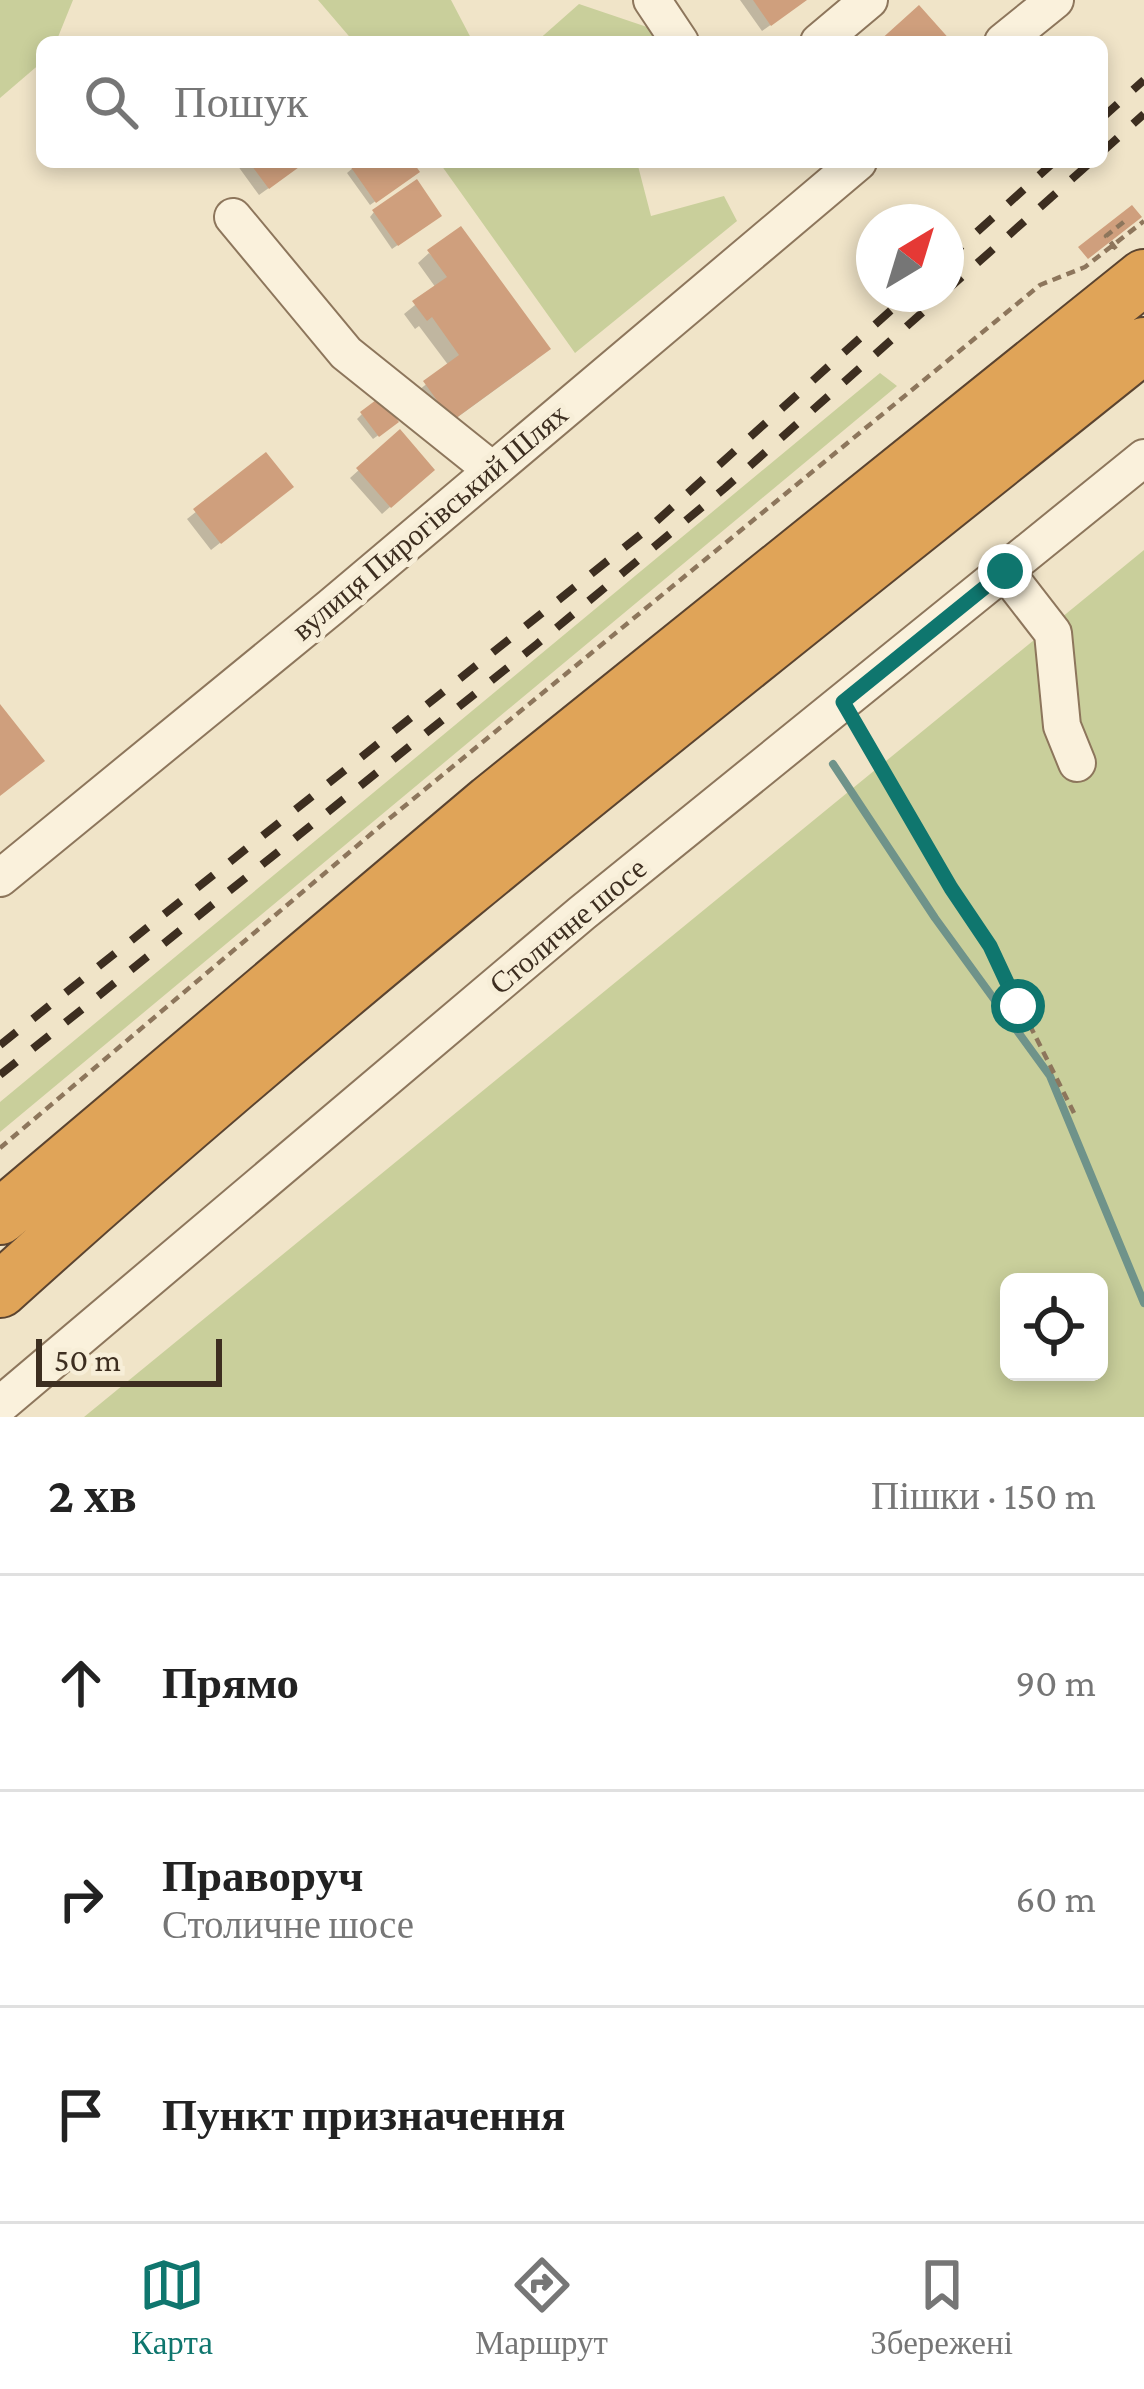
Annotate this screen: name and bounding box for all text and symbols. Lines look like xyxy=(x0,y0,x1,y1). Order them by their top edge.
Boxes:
search box xyxy=(36,36,1108,168)
icon: search xyxy=(78,69,144,135)
text: Пошук xyxy=(174,77,308,127)
north arrow xyxy=(856,204,964,312)
street label: вулиця Пирогівський Шлях xyxy=(285,397,574,646)
route end xyxy=(978,544,1032,598)
street label: Столичне шосе xyxy=(483,851,653,1001)
route start xyxy=(991,979,1045,1033)
map controls xyxy=(1000,1273,1108,1381)
button: locate xyxy=(1000,1273,1108,1381)
scale bar xyxy=(36,1333,222,1386)
text: 50 m xyxy=(54,1341,121,1378)
text: 2 хв xyxy=(48,1466,137,1523)
text: Пішки · 150 m xyxy=(871,1474,1096,1517)
icon: ahead xyxy=(48,1650,114,1716)
text: Прямо xyxy=(162,1658,299,1708)
text: 90 m xyxy=(1015,1661,1096,1704)
text: Праворуч xyxy=(162,1851,363,1901)
icon: right xyxy=(48,1866,114,1932)
text: 60 m xyxy=(1015,1877,1096,1920)
text: Столичне шосе xyxy=(162,1903,414,1946)
icon: arrive xyxy=(48,2082,114,2148)
text: Пункт призначення xyxy=(162,2090,565,2140)
tab: Карта xyxy=(131,2252,213,2362)
tab: Маршрут xyxy=(475,2252,608,2362)
tab: Збережені xyxy=(870,2252,1013,2362)

